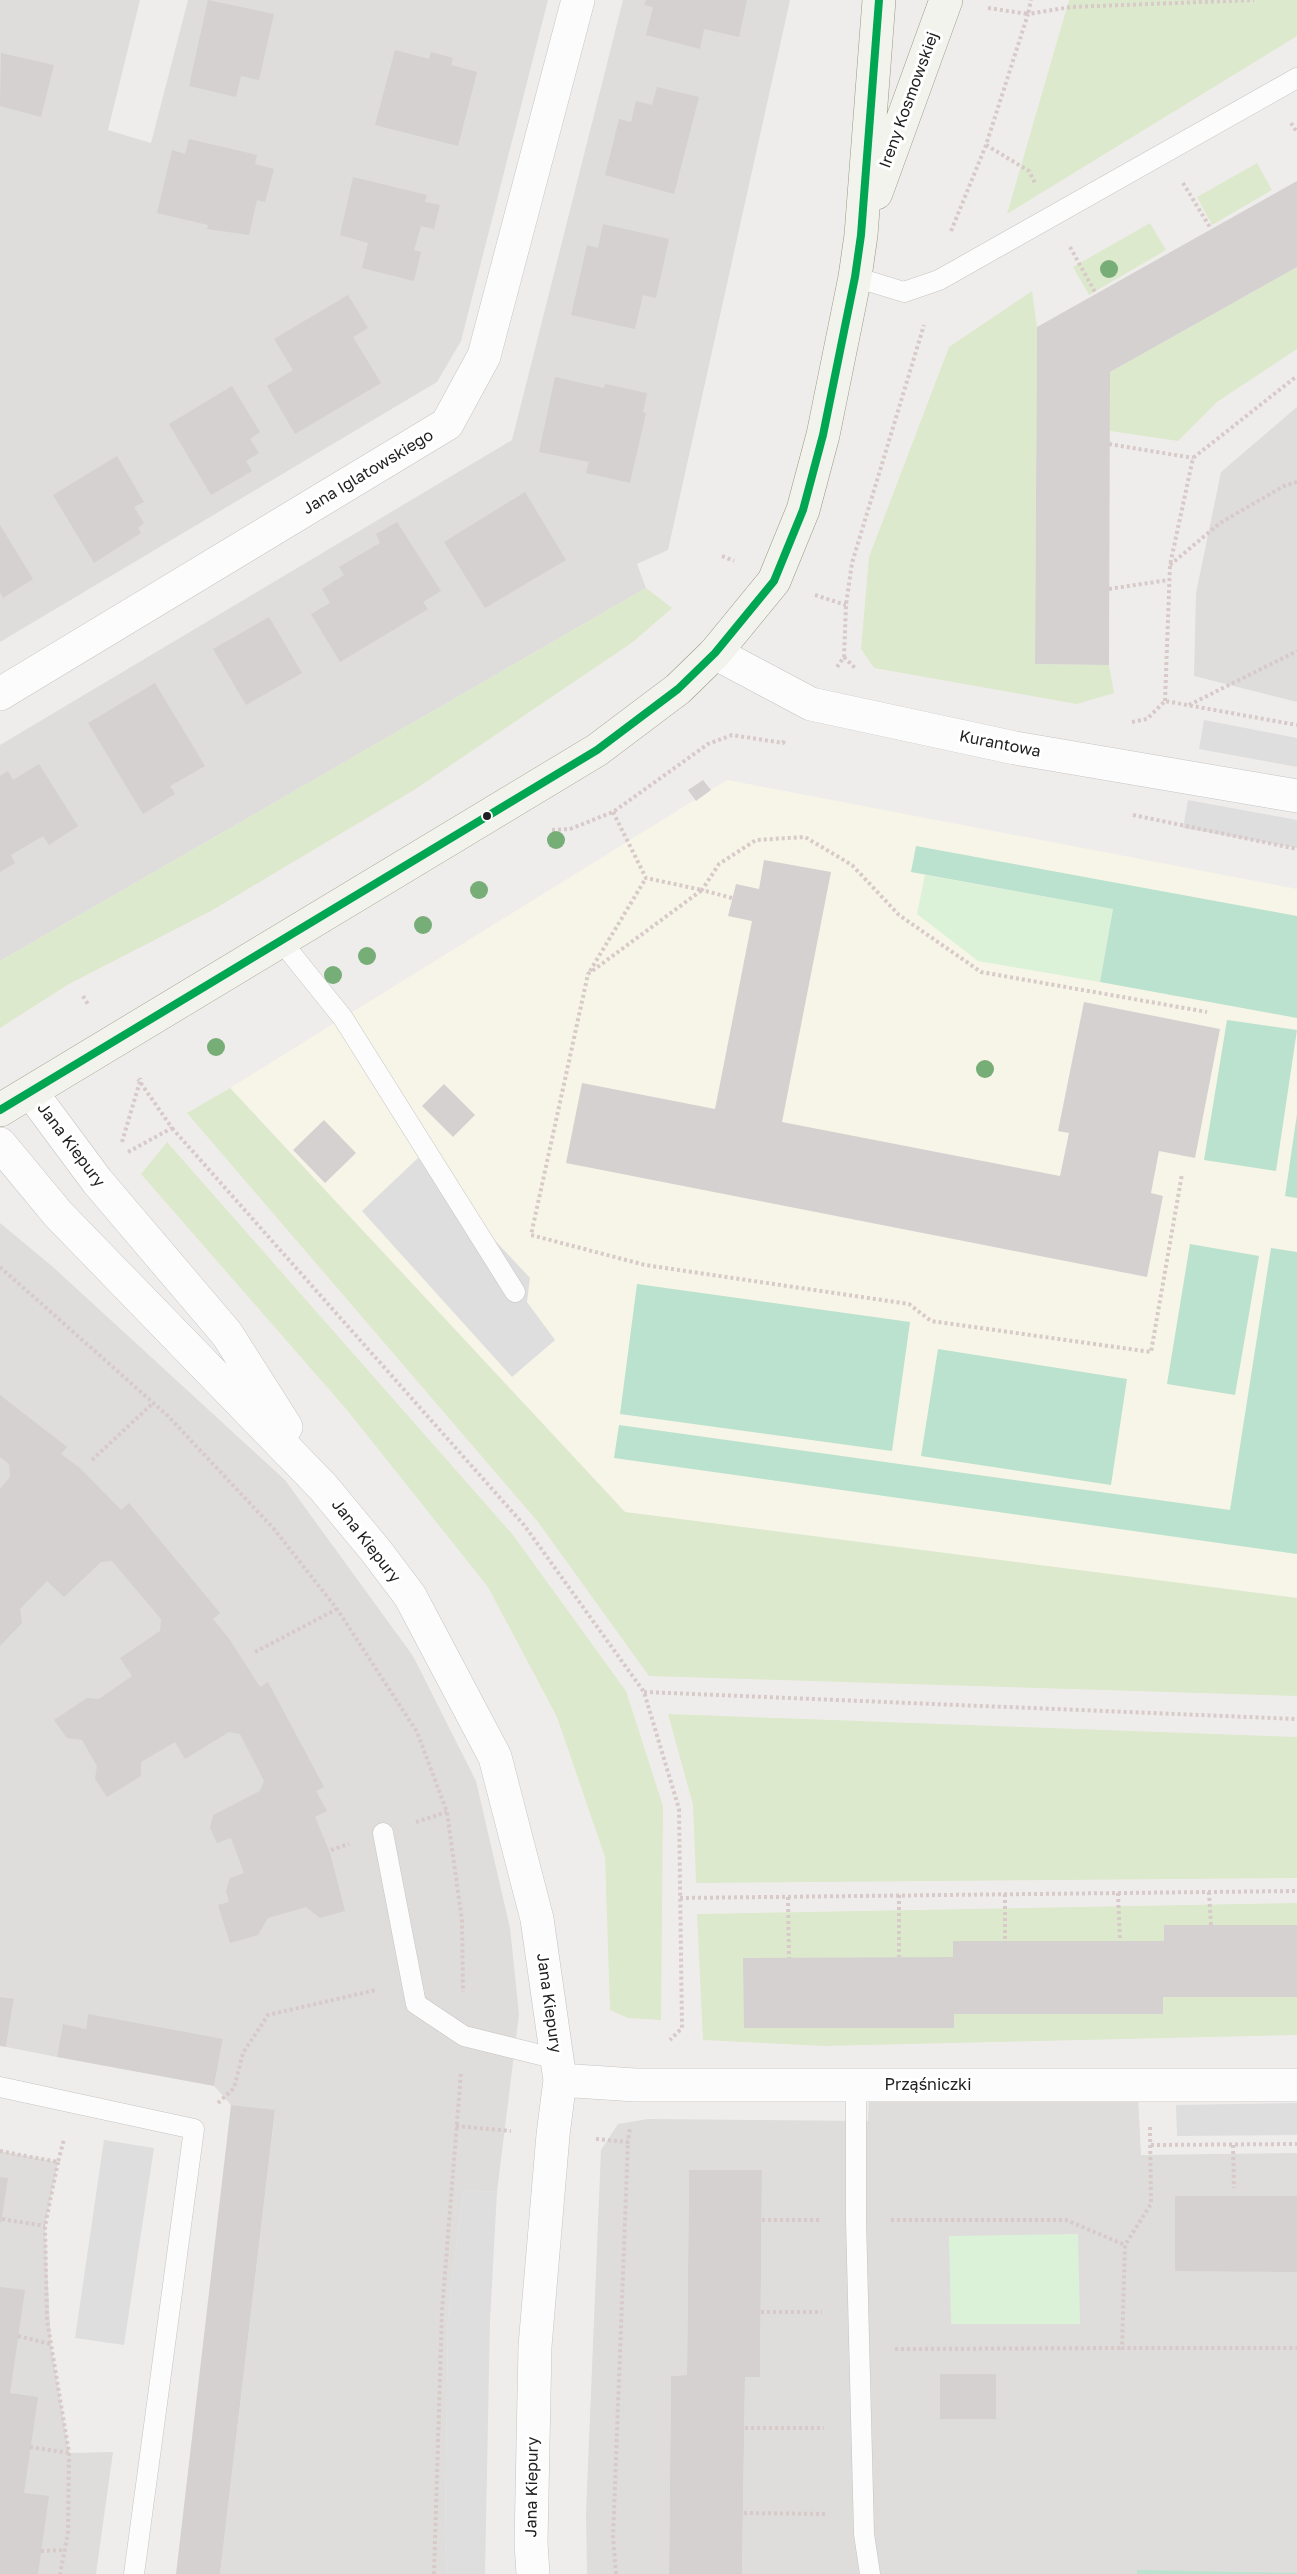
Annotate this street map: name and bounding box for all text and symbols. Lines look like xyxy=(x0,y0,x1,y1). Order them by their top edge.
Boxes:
street label: Ireny Kosmowskiej xyxy=(875,29,943,171)
street label: Jana Iglatowskiego xyxy=(299,425,437,519)
street label: Kurantowa xyxy=(958,727,1042,761)
unlabelled marker xyxy=(481,810,493,822)
street label: Jana Kiepury xyxy=(33,1099,109,1191)
street label: Jana Kiepury xyxy=(327,1495,405,1587)
street label: Jana Kiepury xyxy=(532,1952,566,2054)
street label: Prząśniczki xyxy=(885,2075,971,2095)
street label: Jana Kiepury xyxy=(522,2437,542,2537)

